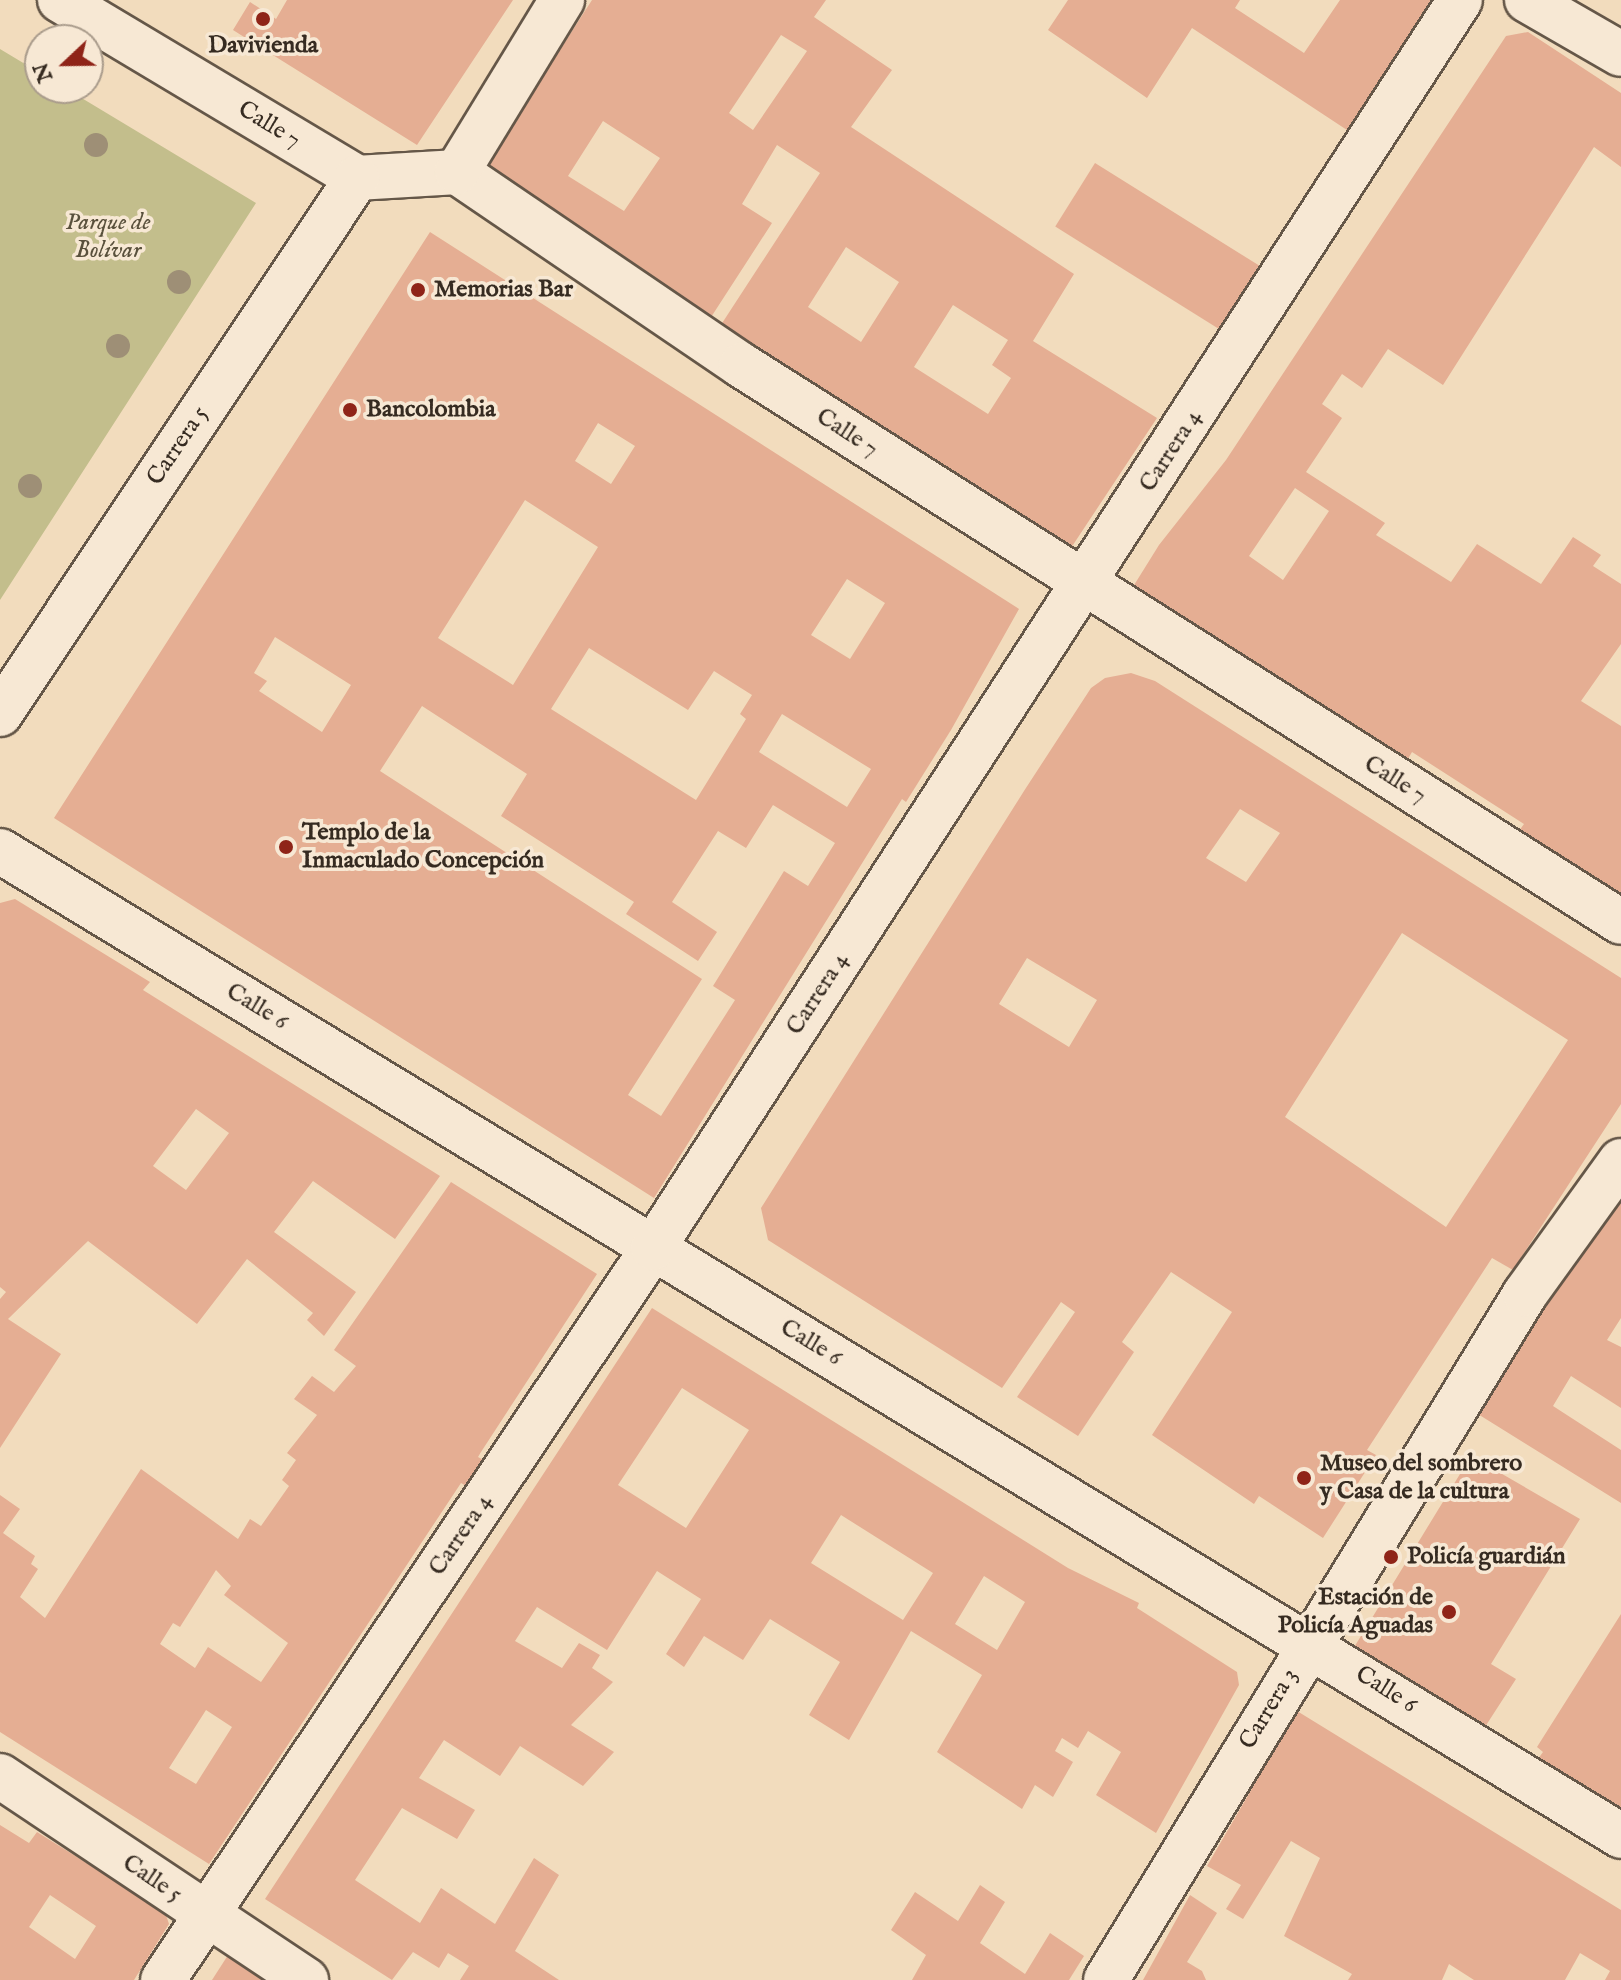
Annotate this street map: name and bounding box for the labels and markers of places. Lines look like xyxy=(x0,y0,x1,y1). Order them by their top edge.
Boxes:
marker: Davivienda xyxy=(254,10,272,28)
place label: Davivienda xyxy=(208,32,318,60)
place label: Memorias Bar xyxy=(434,276,573,304)
marker: Memorias Bar xyxy=(409,281,427,299)
place label: Bancolombia xyxy=(366,396,496,424)
marker: Bancolombia xyxy=(341,401,359,419)
place label: Templo de la Inmaculado Concepción xyxy=(302,819,544,875)
marker: Templo de la Inmaculado Concepción xyxy=(277,838,295,856)
place label: Museo del sombrero y Casa de la cultura xyxy=(1320,1450,1522,1506)
marker: Museo del sombrero y Casa de la cultura xyxy=(1295,1469,1313,1487)
place label: Policía guardián xyxy=(1407,1543,1566,1571)
marker: Policía guardián xyxy=(1382,1548,1400,1566)
place label: Estación de Policía Aguadas xyxy=(1278,1584,1433,1640)
marker: Estación de Policía Aguadas xyxy=(1440,1603,1458,1621)

